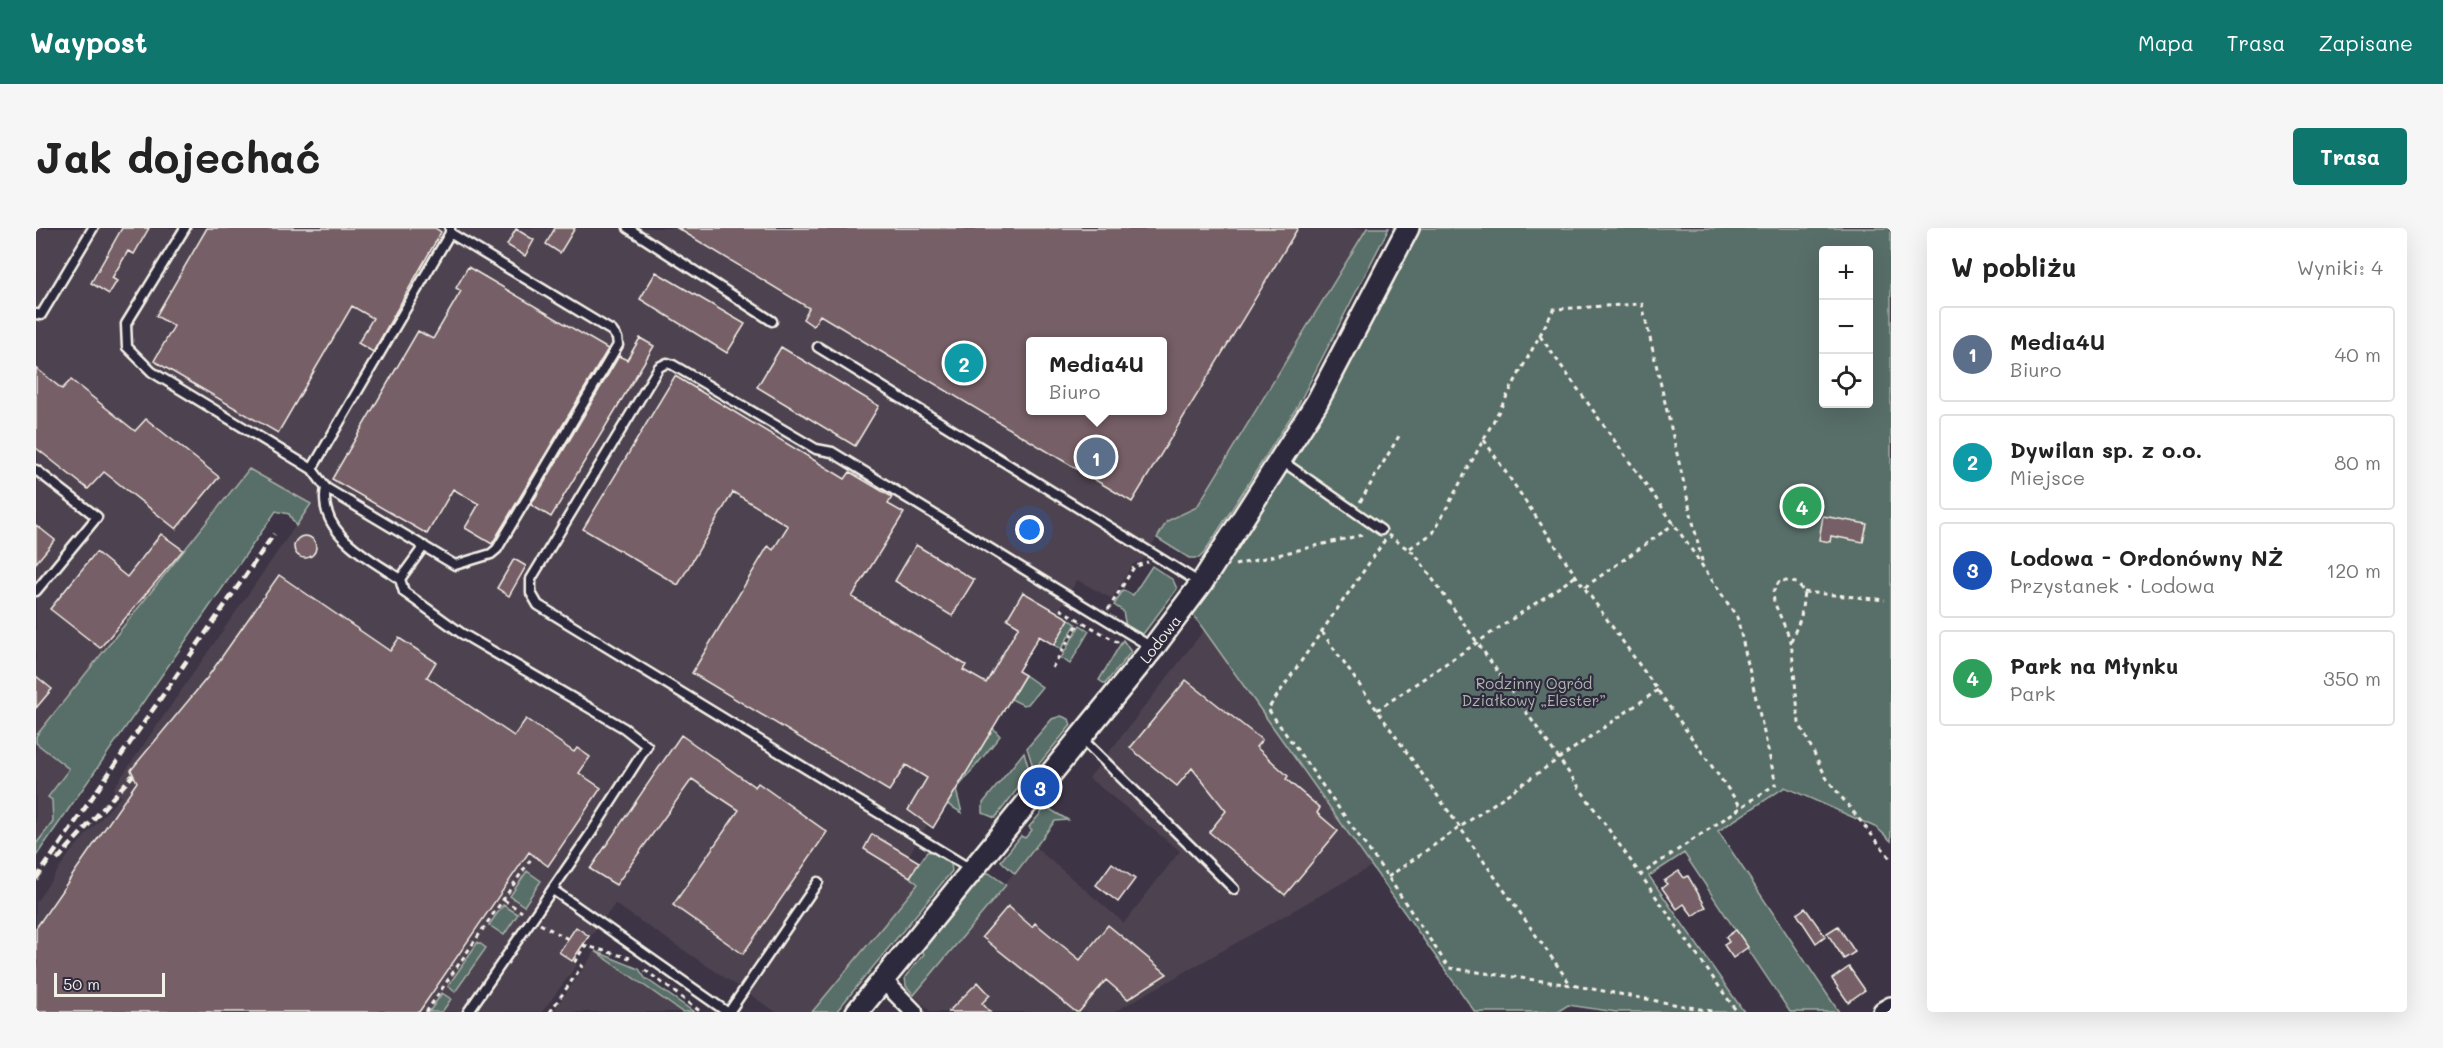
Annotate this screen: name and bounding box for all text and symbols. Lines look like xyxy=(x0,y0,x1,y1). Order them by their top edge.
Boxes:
text: Waypost xyxy=(30,24,147,60)
text: Mapa xyxy=(2138,29,2194,56)
text: Trasa xyxy=(2227,29,2285,56)
text: Zapisane xyxy=(2318,29,2413,56)
button: Trasa xyxy=(2293,128,2407,185)
text: Jak dojechać xyxy=(36,129,321,184)
map controls xyxy=(1819,246,1873,408)
button: + xyxy=(1819,246,1873,300)
text: W pobliżu xyxy=(1951,250,2077,284)
text: Wyniki: 4 xyxy=(2297,254,2383,280)
button: − xyxy=(1819,300,1873,354)
text: Media4U xyxy=(2010,327,2105,356)
popup xyxy=(1026,337,1167,415)
pin: 2 xyxy=(944,340,984,386)
text: 1 xyxy=(1968,341,1977,367)
text: 40 m xyxy=(2335,341,2381,367)
text: Media4U xyxy=(1049,349,1144,378)
button: locate xyxy=(1819,354,1873,408)
text: Biuro xyxy=(2010,356,2061,382)
text: Biuro xyxy=(1049,378,1100,404)
pin: 1 xyxy=(1076,434,1116,480)
text: Dywilan sp. z o.o. xyxy=(2010,435,2202,464)
text: 2 xyxy=(1967,449,1978,475)
text: 80 m xyxy=(2334,449,2381,475)
text: Miejsce xyxy=(2010,464,2085,490)
pin: 4 xyxy=(1782,484,1822,528)
your location xyxy=(1015,515,1044,544)
text: Lodowa - Ordonówny NŻ xyxy=(2010,543,2283,572)
text: 3 xyxy=(1967,557,1979,583)
text: 120 m xyxy=(2326,557,2381,583)
text: Przystanek · Lodowa xyxy=(2010,572,2215,598)
street label: Lodowa xyxy=(1135,611,1185,667)
text: Park na Młynku xyxy=(2010,651,2179,680)
text: 4 xyxy=(1966,665,1979,691)
text: 350 m xyxy=(2323,665,2381,691)
park label: Rodzinny Ogród Działkowy „Elester” xyxy=(1462,673,1606,710)
text: Park xyxy=(2010,680,2055,706)
pin: 3 xyxy=(1020,764,1060,810)
scale bar xyxy=(54,970,165,998)
text: 50 m xyxy=(63,973,100,994)

